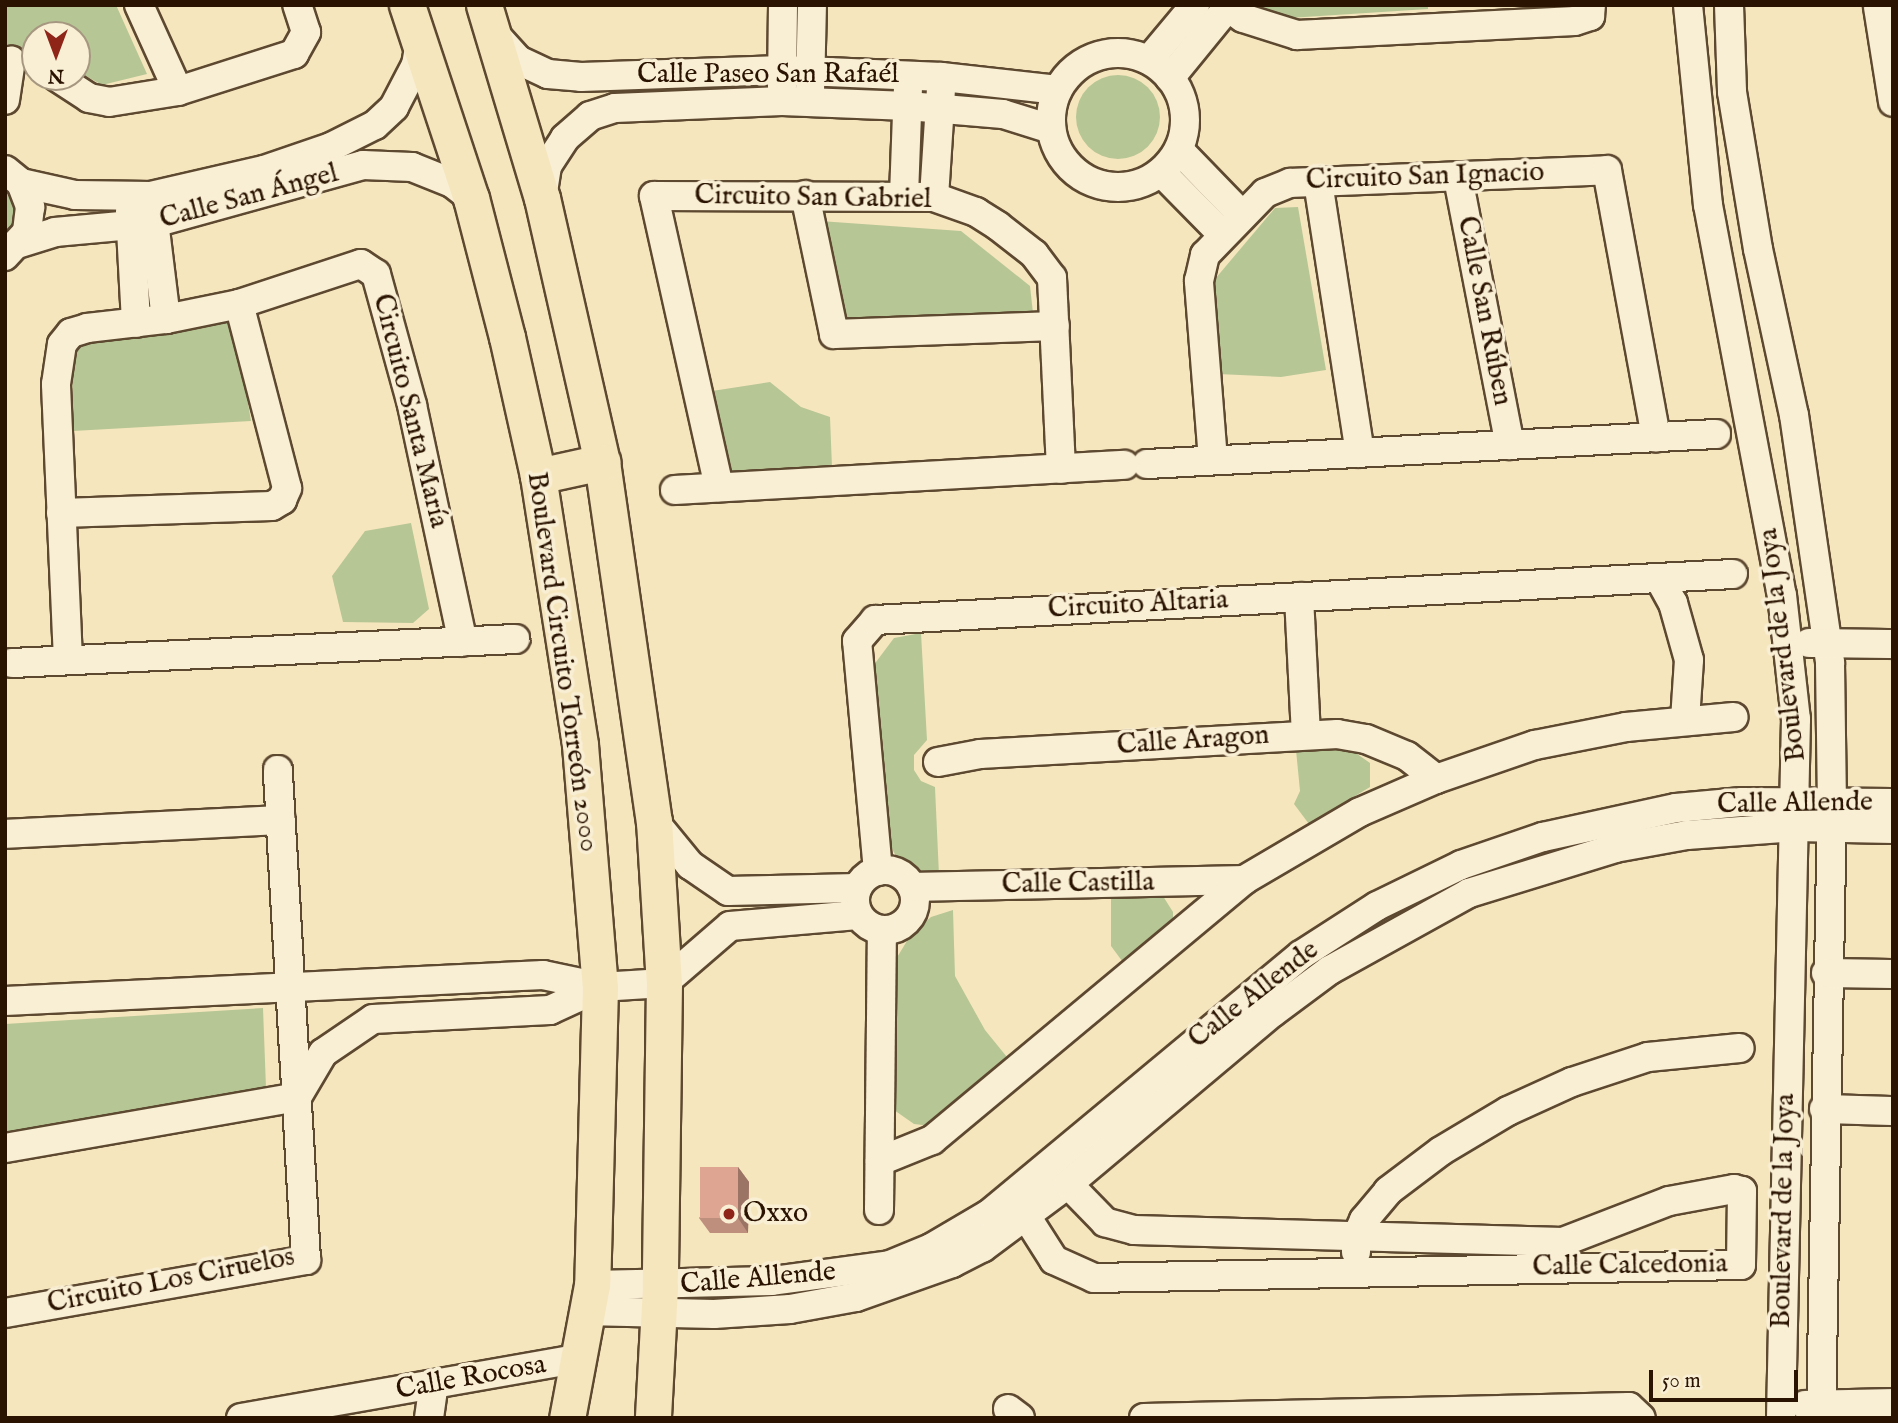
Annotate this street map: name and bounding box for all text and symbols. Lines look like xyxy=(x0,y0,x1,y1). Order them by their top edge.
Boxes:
north arrow xyxy=(21,21,91,91)
street label: Calle Paseo San Rafaél xyxy=(637,58,899,92)
text: N xyxy=(48,63,64,87)
street label: Circuito San Ignacio xyxy=(1305,156,1545,198)
street label: Calle San Ángel xyxy=(156,157,342,237)
street label: Circuito San Gabriel xyxy=(694,179,932,217)
street label: Calle San Rúben xyxy=(1449,213,1519,409)
street label: Circuito Santa María xyxy=(365,291,455,531)
street label: Boulevard Circuito Torreón 2000 xyxy=(519,470,605,854)
street label: Boulevard de la Joya xyxy=(1752,526,1814,764)
street label: Circuito Altaria xyxy=(1047,583,1229,627)
street label: Calle Aragon xyxy=(1116,719,1270,763)
street label: Calle Allende xyxy=(1717,786,1873,822)
street label: Calle Castilla xyxy=(1001,866,1155,902)
street label: Calle Allende xyxy=(1182,934,1326,1056)
street label: Boulevard de la Joya xyxy=(1765,1093,1803,1329)
place label: Oxxo xyxy=(743,1197,808,1231)
marker: Oxxo xyxy=(721,1206,737,1222)
street label: Circuito Los Ciruelos xyxy=(45,1241,297,1321)
street label: Calle Calcedonia xyxy=(1532,1247,1728,1285)
street label: Calle Allende xyxy=(679,1255,837,1303)
street label: Calle Rocosa xyxy=(393,1348,549,1408)
scale bar xyxy=(1653,1356,1802,1400)
text: 50 m xyxy=(1662,1368,1701,1395)

